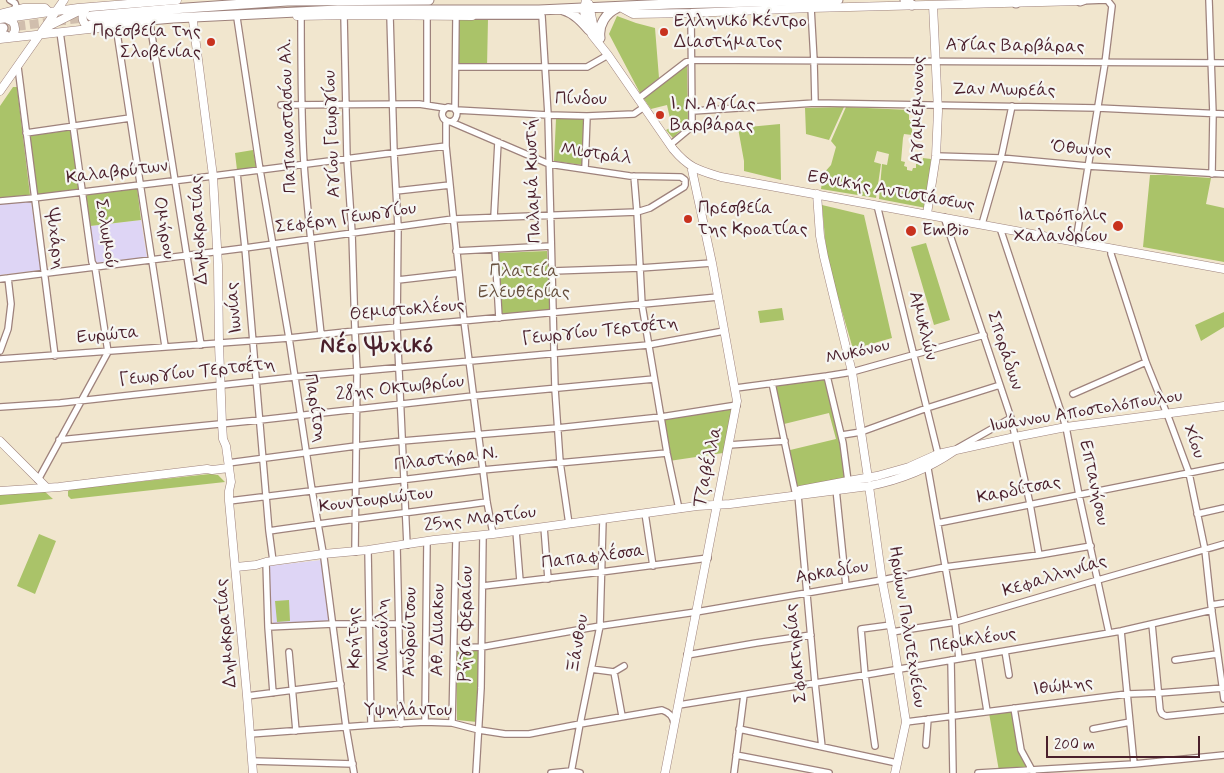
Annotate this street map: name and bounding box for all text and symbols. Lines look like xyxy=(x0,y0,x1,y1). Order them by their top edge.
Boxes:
place label: Ελληνικό Κέντρο Διαστήματος xyxy=(674,11,807,54)
place label: Πρεσβεία της Σλοβενίας xyxy=(92,21,201,64)
marker: Ελληνικό Κέντρο Διαστήματος xyxy=(658,26,670,38)
street label: Αγίας Βαρβάρας xyxy=(945,35,1085,59)
marker: Πρεσβεία της Σλοβενίας xyxy=(205,36,217,48)
street label: Παπαναστασίου Αλ. xyxy=(276,38,302,194)
street label: Αγαμέμνονος xyxy=(907,56,931,164)
street label: Αγίου Γεωργίου xyxy=(320,70,346,198)
street label: Ζαν Μωρεάς xyxy=(952,79,1056,103)
street label: Πίνδου xyxy=(555,89,607,111)
place label: Ι. Ν. Αγίας Βαρβάρας xyxy=(670,94,756,136)
marker: Ι. Ν. Αγίας Βαρβάρας xyxy=(654,109,666,121)
street label: Παλαμά Κωστή xyxy=(521,118,547,244)
street label: Όθωνος xyxy=(1050,137,1112,163)
street label: Μιστράλ xyxy=(559,139,633,171)
street label: Καλαβρύτων xyxy=(65,156,169,190)
street label: Εθνικής Αντιστάσεως xyxy=(806,167,976,217)
street label: Δημοκρατίας xyxy=(186,175,214,285)
street label: Ομήρου xyxy=(147,195,179,261)
street label: Σολωμού xyxy=(89,198,121,270)
street label: Σεφέρη Γεωργίου xyxy=(274,198,418,240)
place label: Πρεσβεία της Κροατίας xyxy=(698,198,808,240)
place label: Ιατρόπολις Χαλανδρίου xyxy=(1013,205,1107,248)
street label: Ψυχάρη xyxy=(40,207,68,271)
marker: Πρεσβεία της Κροατίας xyxy=(682,213,694,225)
marker: Ιατρόπολις Χαλανδρίου xyxy=(1111,219,1125,233)
place label: EmBio xyxy=(922,220,969,242)
marker: EmBio xyxy=(904,224,918,238)
park label: Πλατεία Ελευθερίας xyxy=(478,261,570,304)
street label: Ιωνίας xyxy=(222,281,248,335)
street label: Αμυκλών xyxy=(903,289,941,363)
street label: Θεμιστοκλέους xyxy=(349,295,465,327)
street label: Σποράδων xyxy=(981,309,1027,393)
street label: Γεωργίου Τερτσέτη xyxy=(521,313,679,351)
street label: Ευρώτα xyxy=(76,323,140,349)
district label: Νέο Ψυχικό xyxy=(319,334,435,360)
street label: Μυκόνου xyxy=(824,335,892,371)
street label: Γεωργίου Τερτσέτη xyxy=(118,354,276,392)
street label: Παρίτση xyxy=(298,372,330,444)
street label: 28ης Οκτωβρίου xyxy=(335,372,465,406)
street label: Ιωάννου Αποστολόπουλου xyxy=(988,386,1184,438)
street label: Χίου xyxy=(1177,422,1209,462)
street label: Τζαβέλλα xyxy=(690,424,728,510)
street label: Επτανήσου xyxy=(1073,438,1113,528)
street label: Πλαστήρα Ν. xyxy=(393,443,499,477)
street label: Καρδίτσας xyxy=(975,472,1063,510)
street label: Κουντουριώτου xyxy=(318,483,434,519)
street label: 25ης Μαρτίου xyxy=(423,502,537,538)
street label: Παπαφλέσσα xyxy=(540,541,646,575)
street label: Ηρώων Πολυτεχνείου xyxy=(883,545,929,709)
street label: Κεφαλληνίας xyxy=(1000,551,1110,603)
street label: Αρκαδίου xyxy=(794,557,870,589)
street label: Ρήγα Φεραίου xyxy=(455,566,479,682)
street label: Δημοκρατίας xyxy=(211,578,243,688)
street label: Αθ. Διιακου xyxy=(427,584,451,676)
street label: Ανδρούτσου xyxy=(399,587,423,677)
street label: Μιαούλη xyxy=(373,598,395,672)
street label: Σφακτηρίας xyxy=(781,602,813,704)
street label: Κρήτης xyxy=(344,607,366,669)
street label: Ξάνθου xyxy=(564,613,594,675)
street label: Περικλέους xyxy=(928,623,1018,659)
street label: Ιθώμης xyxy=(1032,673,1094,701)
street label: Υψηλάντου xyxy=(364,700,452,722)
scale bar xyxy=(1049,726,1203,758)
text: 200 m xyxy=(1054,735,1095,755)

